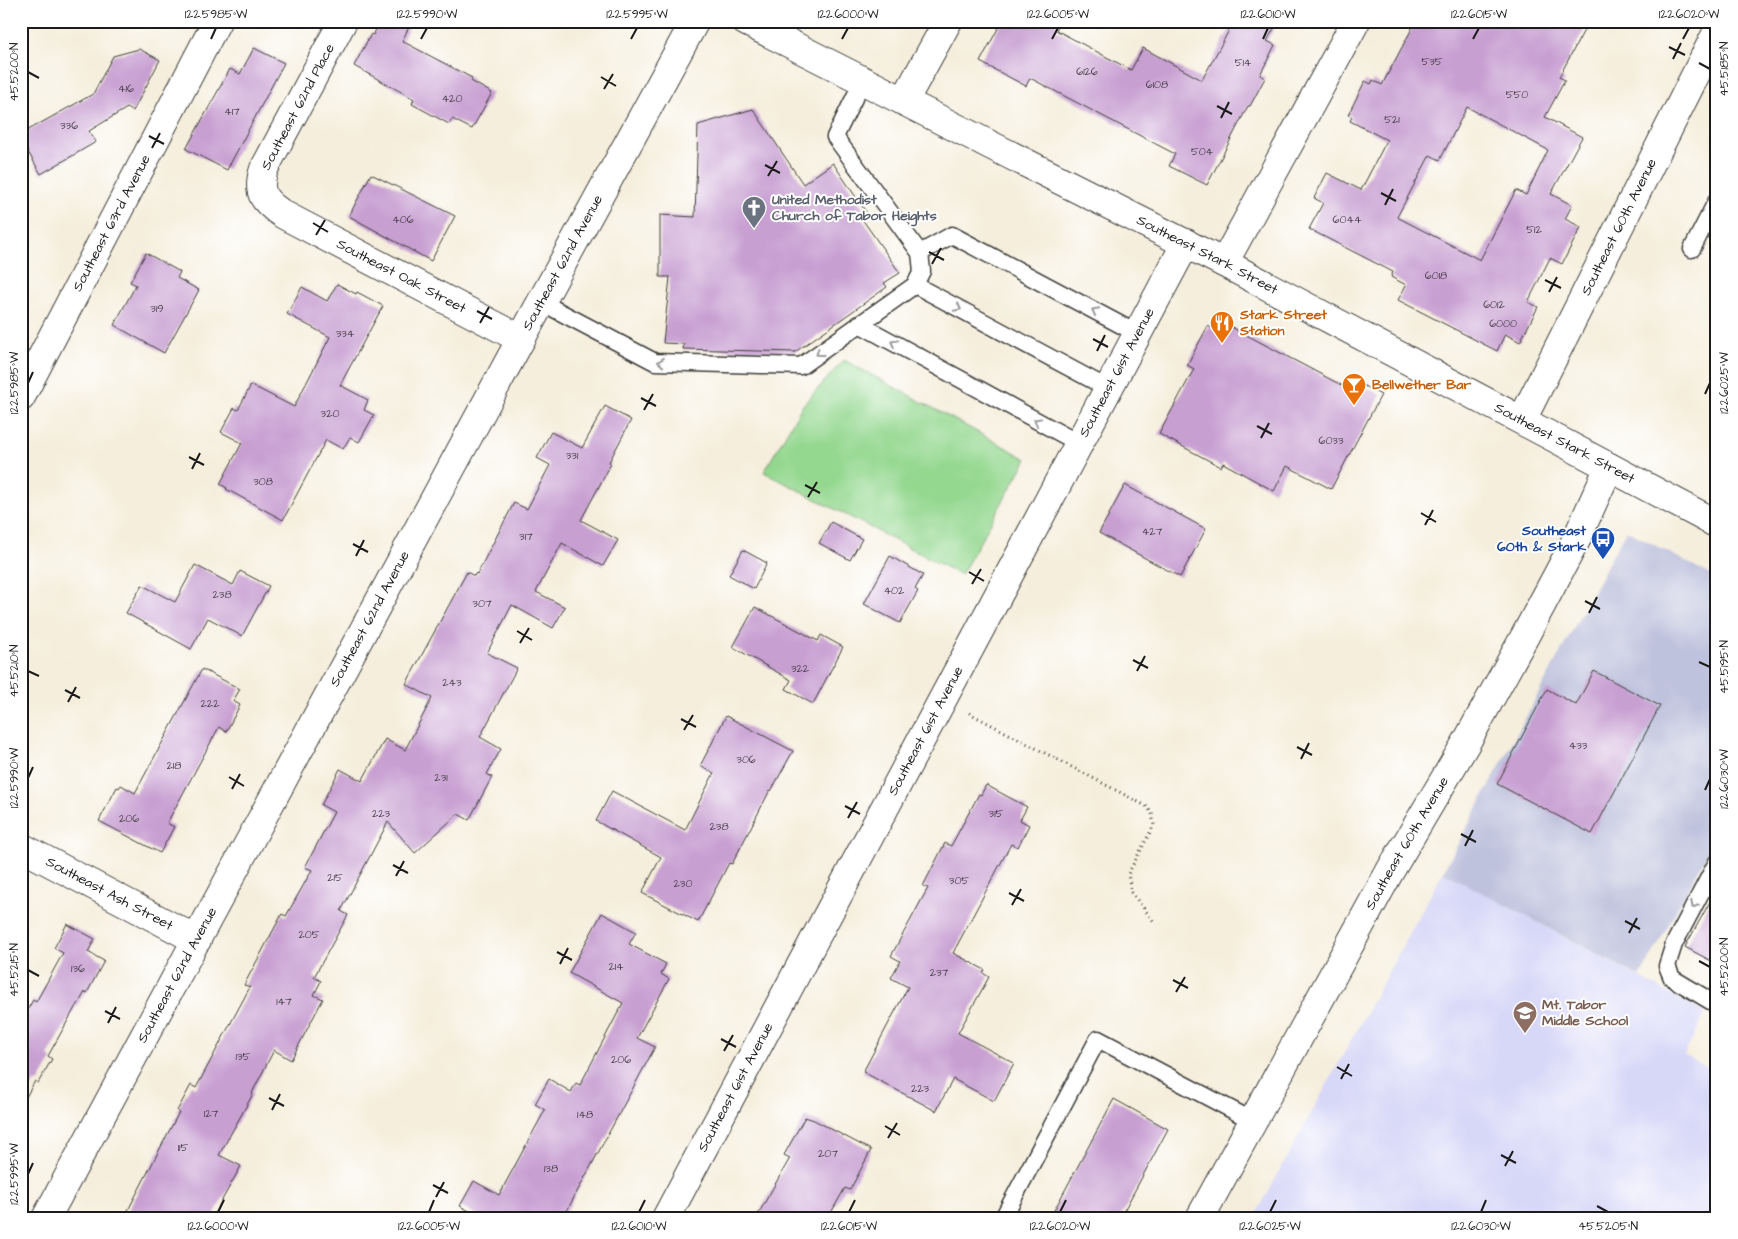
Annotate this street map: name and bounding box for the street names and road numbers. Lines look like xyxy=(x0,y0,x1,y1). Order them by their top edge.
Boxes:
street label: Southeast 62nd Place xyxy=(256,40,340,174)
street label: Southeast 63rd Avenue xyxy=(68,151,156,295)
street label: Southeast 60th Avenue xyxy=(1576,155,1662,299)
street label: Southeast 62nd Avenue xyxy=(518,191,608,334)
street label: Southeast Stark Street xyxy=(1133,210,1282,300)
street label: Southeast Oak Street xyxy=(333,234,470,319)
street label: Southeast 61st Avenue xyxy=(1074,304,1160,441)
street label: Southeast Stark Street xyxy=(1491,398,1639,489)
street label: Southeast 62nd Avenue xyxy=(325,547,415,690)
street label: Southeast 61st Avenue xyxy=(883,662,969,799)
street label: Southeast 60th Avenue xyxy=(1361,773,1454,914)
street label: Southeast Ash Street xyxy=(42,852,177,936)
street label: Southeast 62nd Avenue xyxy=(132,903,222,1047)
street label: Southeast 61st Avenue xyxy=(693,1019,779,1156)

